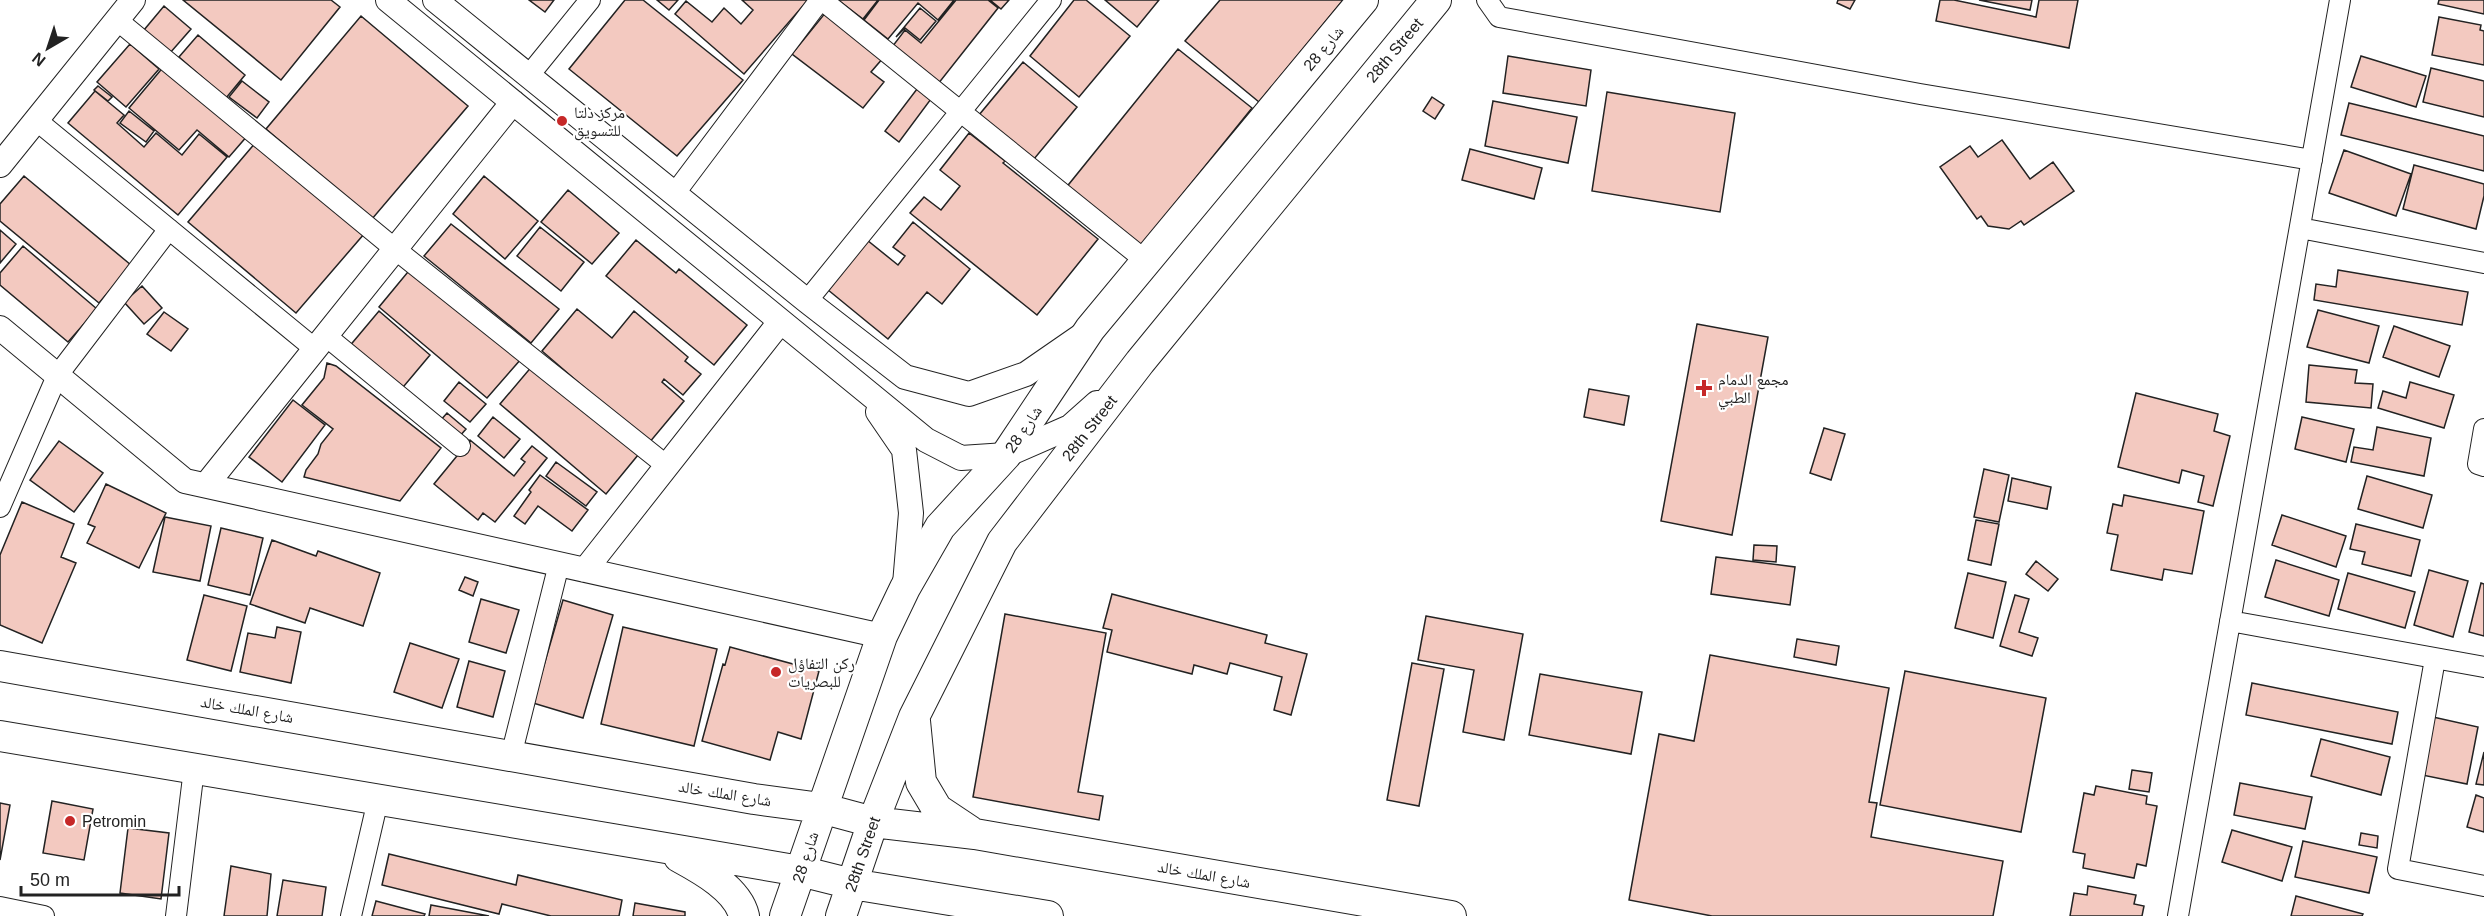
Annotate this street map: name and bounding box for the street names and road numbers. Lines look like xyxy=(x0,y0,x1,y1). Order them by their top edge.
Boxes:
street label: 28th Street xyxy=(1363,14,1426,86)
street label: شارع 28 xyxy=(1300,23,1348,75)
street label: 28th Street xyxy=(1059,392,1121,464)
street label: شارع 28 xyxy=(1002,403,1047,457)
street label: شارع الملك خالد xyxy=(199,693,295,728)
street label: شارع الملك خالد xyxy=(677,778,773,811)
street label: 28th Street xyxy=(842,814,883,894)
street label: شارع 28 xyxy=(789,829,824,885)
street label: شارع الملك خالد xyxy=(1156,858,1252,893)

